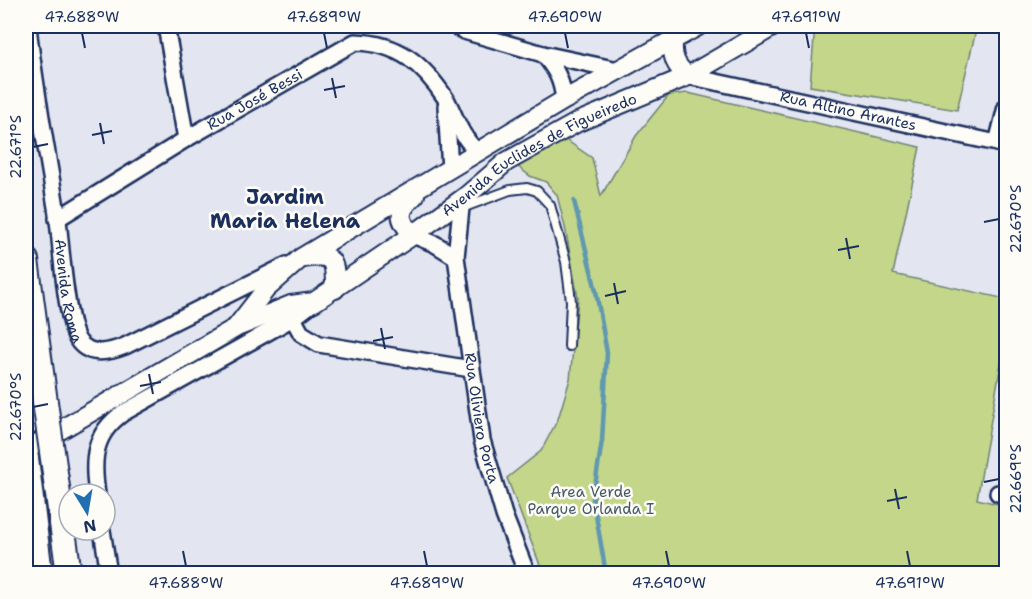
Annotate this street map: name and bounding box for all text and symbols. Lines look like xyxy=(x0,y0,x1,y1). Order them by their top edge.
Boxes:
text: 47.688°W xyxy=(45,7,119,27)
text: 47.689°W xyxy=(287,7,361,27)
text: 47.690°W xyxy=(528,7,602,27)
text: 47.691°W xyxy=(771,7,841,27)
street label: Rua José Bessi xyxy=(203,64,306,135)
street label: Rua Altino Arantes xyxy=(778,86,918,135)
street label: Avenida Euclides de Figueiredo xyxy=(438,89,640,221)
text: 22.671°S xyxy=(6,115,26,179)
district label: Jardim Maria Helena xyxy=(210,183,361,235)
text: 22.670°S xyxy=(1006,185,1026,253)
street label: Avenida Roma xyxy=(50,238,88,347)
street label: Rua Oliviero Porta xyxy=(460,351,504,486)
text: 22.670°S xyxy=(6,373,26,441)
text: 22.669°S xyxy=(1006,444,1026,514)
north arrow xyxy=(57,482,117,542)
park label: Area Verde Parque Orlanda I xyxy=(528,482,654,519)
text: N xyxy=(82,515,98,538)
text: 47.688°W xyxy=(149,573,223,593)
text: 47.689°W xyxy=(390,573,464,593)
text: 47.690°W xyxy=(632,573,706,593)
text: 47.691°W xyxy=(875,573,945,593)

